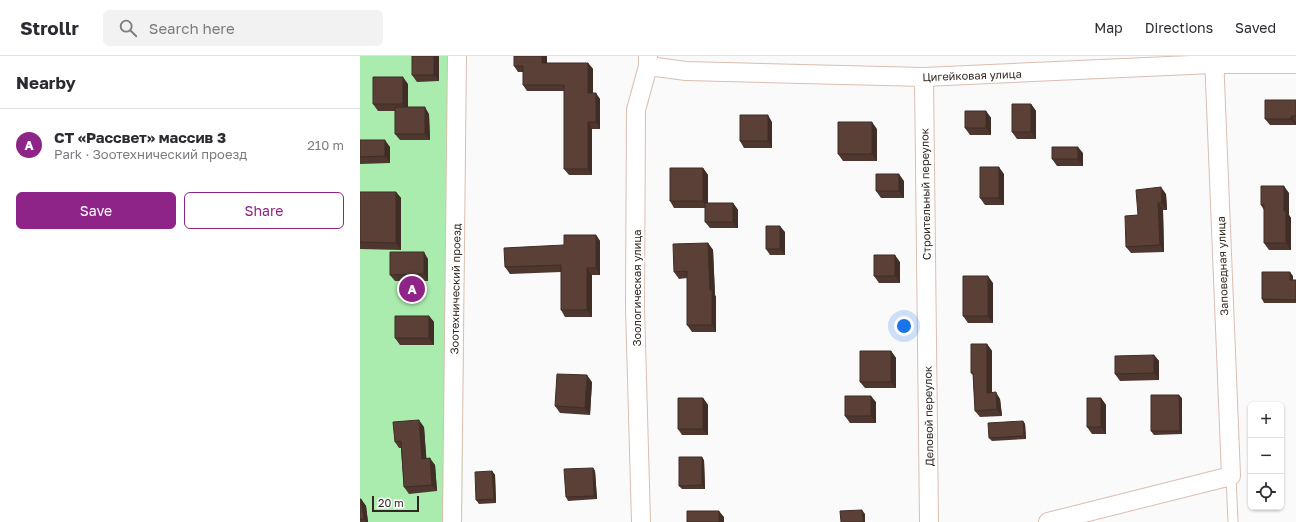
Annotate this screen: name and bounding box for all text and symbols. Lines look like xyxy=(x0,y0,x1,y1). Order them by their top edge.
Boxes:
search box xyxy=(103,10,383,46)
text: Strollr xyxy=(20,16,79,39)
icon: search xyxy=(117,17,139,39)
text: Search here xyxy=(149,19,235,37)
text: Map xyxy=(1094,19,1123,36)
text: Directions xyxy=(1145,19,1213,36)
text: Saved xyxy=(1235,19,1276,36)
street label: Цигейковая улица xyxy=(922,67,1022,83)
text: Nearby xyxy=(16,72,76,93)
street label: Строительный переулок xyxy=(917,127,933,260)
text: СТ «Рассвет» массив 3 xyxy=(54,128,226,146)
text: A xyxy=(24,137,34,153)
text: 210 m xyxy=(307,137,344,153)
text: Park · Зоотехнический проезд xyxy=(54,146,247,162)
button: Save xyxy=(16,192,176,229)
button: Share xyxy=(184,192,344,229)
street label: Заповедная улица xyxy=(1214,216,1230,316)
street label: Зоотехнический проезд xyxy=(447,223,463,355)
street label: Зоологическая улица xyxy=(630,229,643,347)
pin: A xyxy=(399,274,425,304)
your location xyxy=(894,316,914,336)
street label: Деловой переулок xyxy=(921,365,935,466)
map controls xyxy=(1248,402,1284,510)
button: + xyxy=(1248,402,1284,438)
button: − xyxy=(1248,438,1284,474)
button: locate xyxy=(1248,474,1284,510)
scale bar xyxy=(372,494,419,513)
text: 20 m xyxy=(378,496,404,509)

